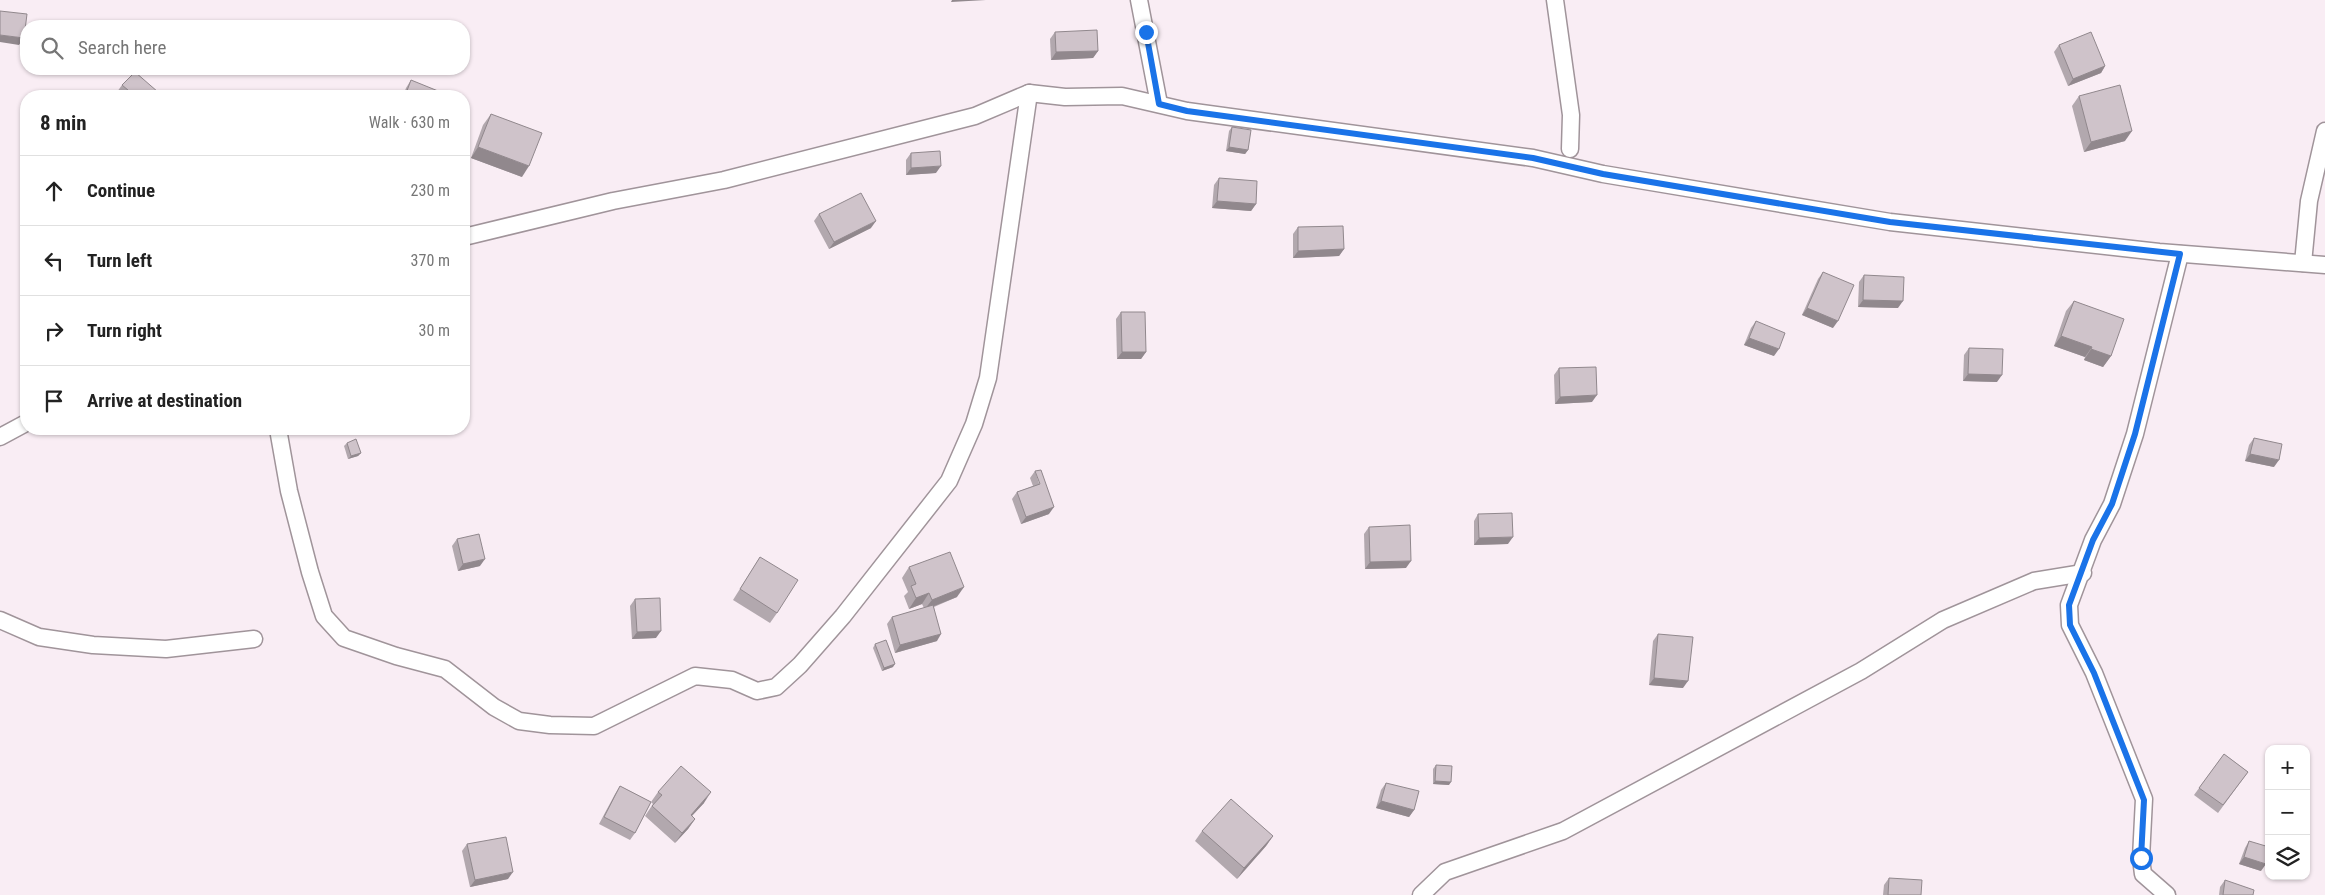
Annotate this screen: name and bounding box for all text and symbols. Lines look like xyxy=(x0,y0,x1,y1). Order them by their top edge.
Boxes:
search box xyxy=(20,20,470,75)
route end xyxy=(1135,21,1158,44)
icon: search xyxy=(38,34,66,62)
text: Search here xyxy=(78,36,166,59)
text: 8 min xyxy=(40,111,87,135)
text: Walk · 630 m xyxy=(369,113,450,132)
icon: ahead xyxy=(40,177,68,205)
text: Continue xyxy=(87,179,155,202)
text: 230 m xyxy=(411,181,450,200)
icon: left xyxy=(40,247,68,275)
text: Turn left xyxy=(87,249,152,272)
text: 370 m xyxy=(411,251,450,270)
icon: right xyxy=(40,317,68,345)
text: Turn right xyxy=(87,319,162,342)
text: 30 m xyxy=(418,321,450,340)
icon: arrive xyxy=(40,387,68,415)
text: Arrive at destination xyxy=(87,389,242,412)
map controls xyxy=(2265,745,2310,880)
button: + xyxy=(2265,745,2310,790)
button: − xyxy=(2265,790,2310,835)
button: layers xyxy=(2265,835,2310,880)
route start xyxy=(2130,847,2153,870)

